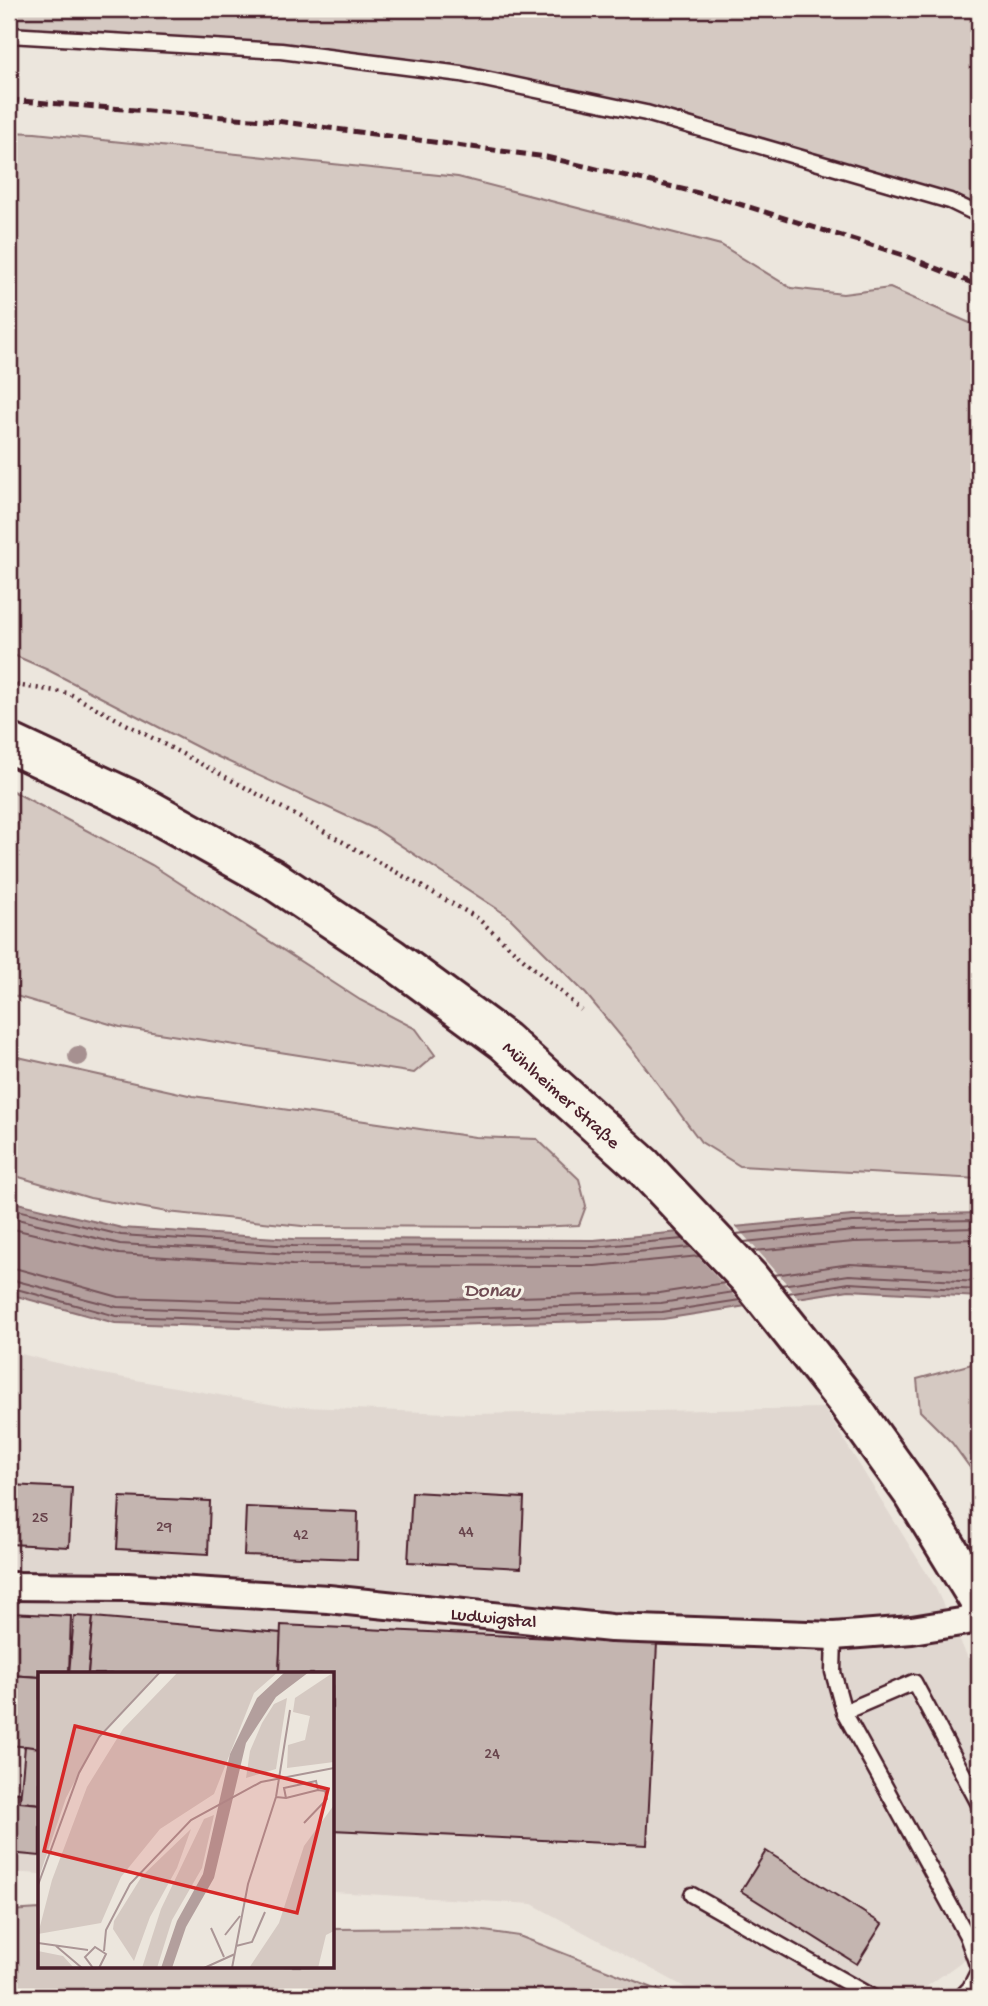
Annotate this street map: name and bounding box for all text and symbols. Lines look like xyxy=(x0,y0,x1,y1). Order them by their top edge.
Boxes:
street label: Mühlheimer Straße xyxy=(497,1037,624,1155)
water label: Donau xyxy=(464,1280,522,1306)
house number: 25 xyxy=(32,1510,48,1529)
house number: 29 xyxy=(156,1519,172,1538)
house number: 44 xyxy=(458,1524,474,1543)
house number: 42 xyxy=(293,1527,309,1546)
street label: Ludwigstal xyxy=(449,1604,537,1635)
inset map xyxy=(38,1672,334,1968)
house number: 24 xyxy=(484,1746,500,1765)

